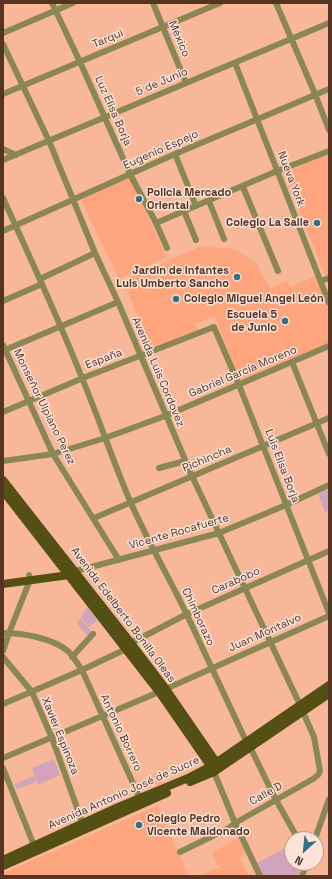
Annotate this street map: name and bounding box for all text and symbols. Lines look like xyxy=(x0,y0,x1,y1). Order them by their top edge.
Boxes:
street label: México xyxy=(165,19,193,59)
street label: Tarqui xyxy=(91,27,125,51)
street label: 5 de Junio xyxy=(134,65,190,99)
street label: Luz Elisa Borja xyxy=(92,74,134,148)
street label: Eugenio Espejo xyxy=(121,128,201,172)
street label: Nueva York xyxy=(274,150,308,208)
place label: Policia Mercado Oriental xyxy=(147,186,231,212)
marker: Policia Mercado Oriental xyxy=(134,194,144,204)
place label: Colegio La Salle xyxy=(226,216,309,230)
marker: Colegio La Salle xyxy=(312,218,322,228)
place label: Jardin de Infantes Luis Umberto Sancho xyxy=(116,264,229,290)
marker: Jardin de Infantes Luis Umberto Sancho xyxy=(232,272,242,282)
place label: Colegio Miguel Angel León xyxy=(184,292,324,306)
marker: Colegio Miguel Angel León xyxy=(171,294,181,304)
place label: Escuela 5 de Junio xyxy=(227,308,277,334)
street label: Avenida Luis Cordovez xyxy=(129,315,187,429)
marker: Escuela 5 de Junio xyxy=(280,316,290,326)
street label: Gabriel García Moreno xyxy=(187,343,299,401)
street label: España xyxy=(84,346,124,372)
street label: Monseñor Ulpiano Perez xyxy=(10,347,78,467)
street label: Luis Elisa Borja xyxy=(262,427,302,505)
street label: Pichincha xyxy=(181,443,233,475)
street label: Vicente Rocafuerte xyxy=(128,511,230,553)
street label: Avenida Edelberto Bonilla Oleas xyxy=(68,545,178,685)
street label: Carabobo xyxy=(210,565,262,597)
street label: Chimborazo xyxy=(179,586,217,648)
street label: Juan Montalvo xyxy=(227,611,303,655)
street label: Antonio Borrero xyxy=(97,692,145,774)
street label: Xavier Espinoza xyxy=(38,695,82,777)
street label: Avenida Antonio José de Sucre xyxy=(46,754,202,832)
street label: Calle D xyxy=(247,780,285,808)
place label: Colegio Pedro Vicente Maldonado xyxy=(147,812,250,838)
marker: Colegio Pedro Vicente Maldonado xyxy=(134,820,144,830)
north arrow xyxy=(284,831,324,871)
text: N xyxy=(293,853,305,869)

